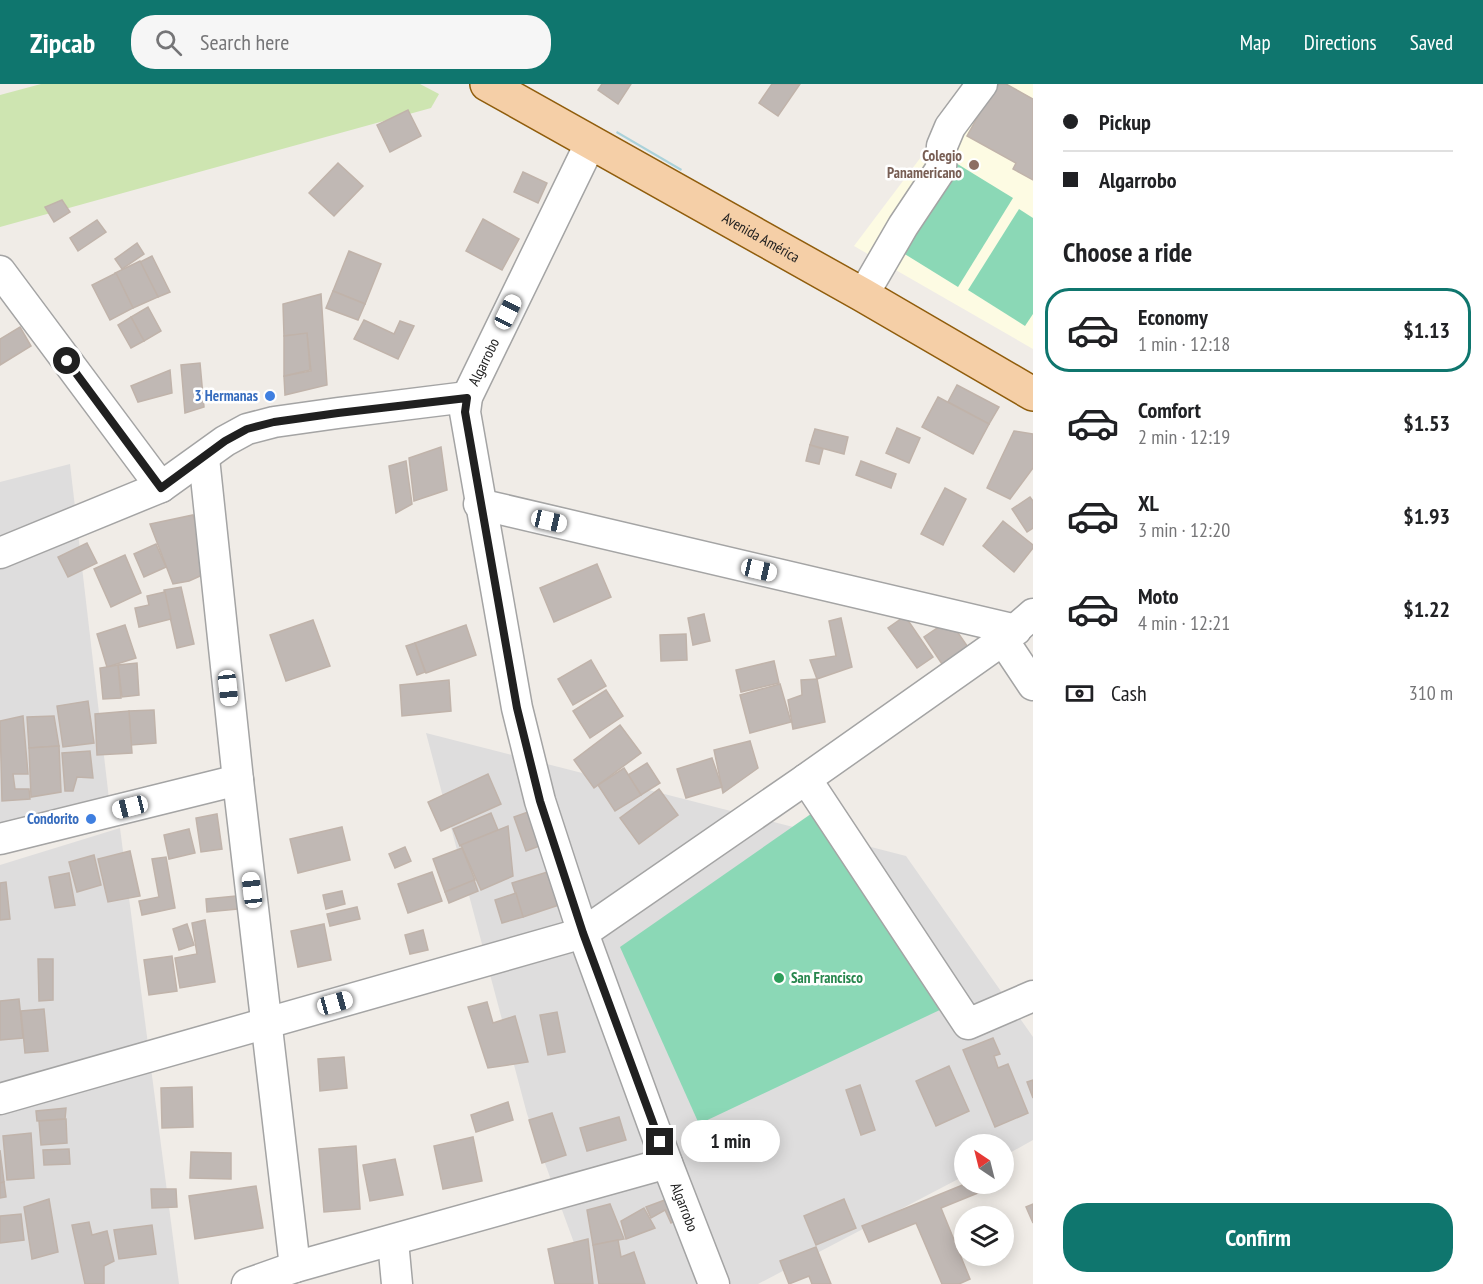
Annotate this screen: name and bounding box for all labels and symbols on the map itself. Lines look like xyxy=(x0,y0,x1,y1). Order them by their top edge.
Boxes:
place label: Colegio Panamericano xyxy=(887,146,962,182)
marker: Colegio Panamericano xyxy=(967,158,981,172)
street label: Avenida América xyxy=(719,208,803,266)
car xyxy=(492,292,524,332)
street label: Algarrobo xyxy=(464,335,503,389)
route start xyxy=(53,347,80,374)
place label: 3 Hermanas xyxy=(195,386,258,405)
marker: 3 Hermanas xyxy=(263,389,277,403)
car xyxy=(529,508,569,534)
car xyxy=(739,557,779,583)
car xyxy=(217,669,239,707)
car xyxy=(110,794,150,820)
place label: Condorito xyxy=(27,809,79,828)
marker: Condorito xyxy=(84,812,98,826)
car xyxy=(241,871,263,909)
place label: San Francisco xyxy=(791,968,863,987)
marker: San Francisco xyxy=(772,971,786,985)
car xyxy=(315,989,355,1017)
callout: 1 min xyxy=(681,1121,780,1163)
route end xyxy=(646,1128,673,1155)
north arrow xyxy=(954,1134,1014,1194)
street label: Algarrobo xyxy=(667,1180,703,1234)

